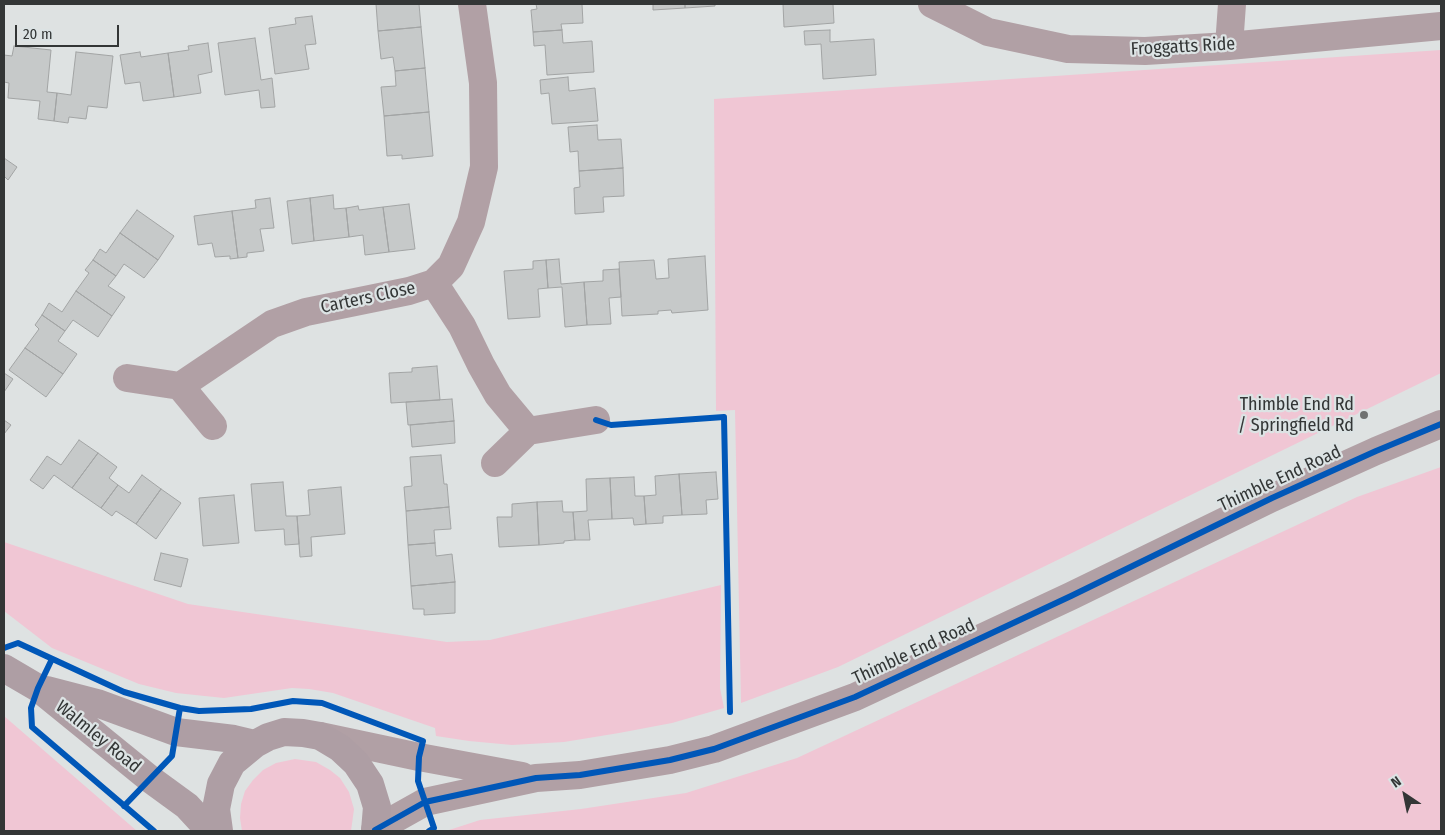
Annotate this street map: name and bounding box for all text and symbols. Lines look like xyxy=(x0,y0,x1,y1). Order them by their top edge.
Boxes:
scale bar xyxy=(18,15,121,47)
text: 20 m xyxy=(23,25,53,43)
street label: Froggatts Ride xyxy=(1130,33,1236,61)
street label: Carters Close xyxy=(319,277,417,319)
place label: Thimble End Rd / Springfield Rd xyxy=(1238,394,1354,436)
marker: Thimble End Rd / Springfield Rd xyxy=(1358,409,1370,421)
street label: Thimble End Road xyxy=(1215,441,1345,517)
street label: Thimble End Road xyxy=(849,614,979,690)
street label: Walmley Road xyxy=(51,696,145,778)
north arrow xyxy=(1380,770,1430,820)
text: N xyxy=(1388,773,1405,792)

